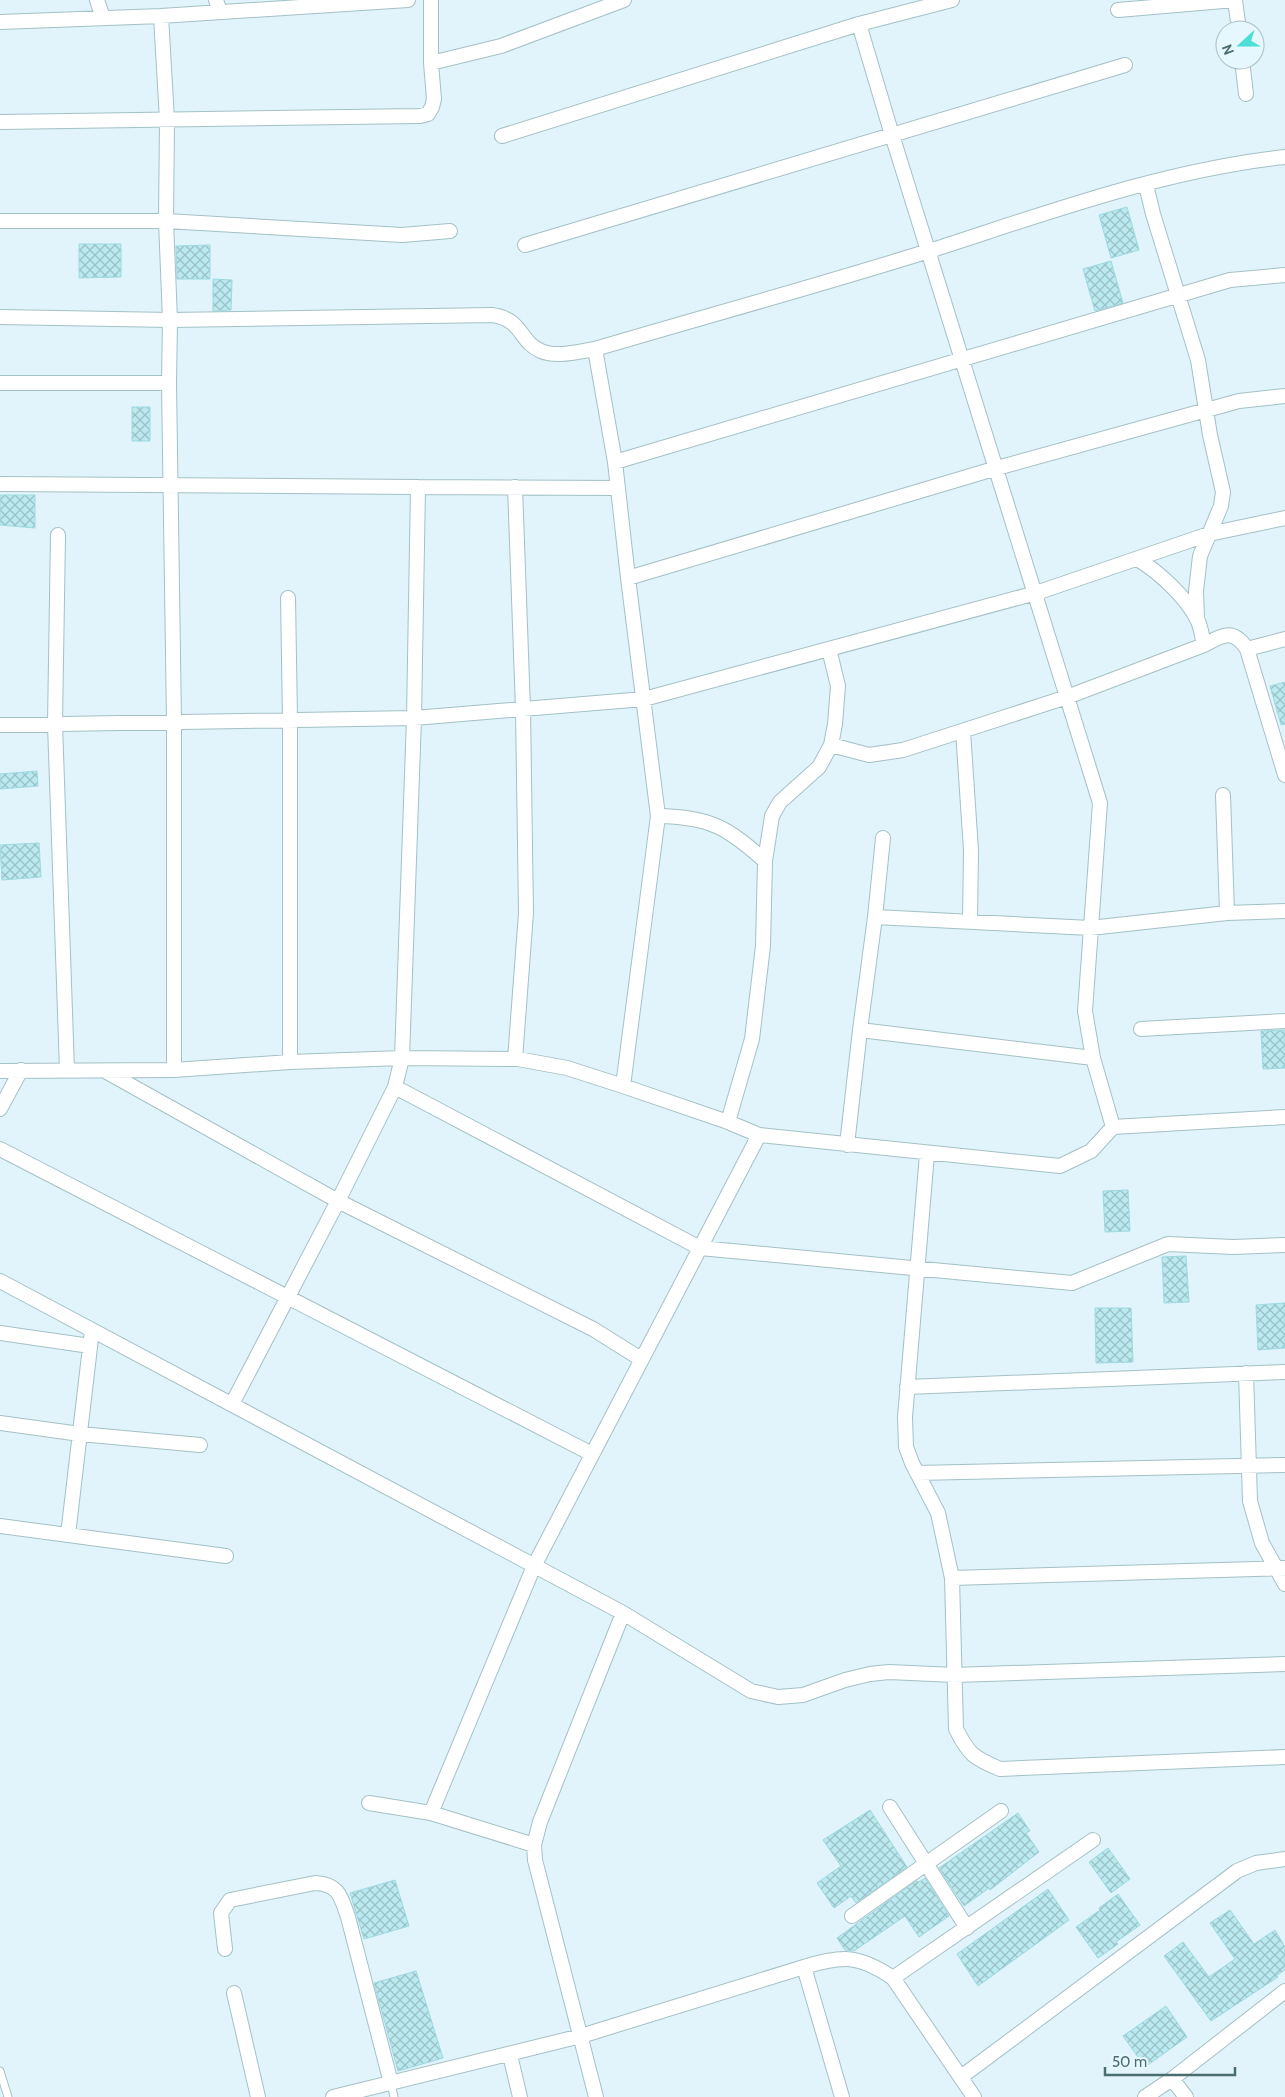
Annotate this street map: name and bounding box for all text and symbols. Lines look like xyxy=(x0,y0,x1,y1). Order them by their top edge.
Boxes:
north arrow xyxy=(1215,20,1265,70)
text: N xyxy=(1218,42,1238,58)
scale bar xyxy=(1105,2044,1235,2076)
text: 50 m xyxy=(1112,2053,1147,2071)

